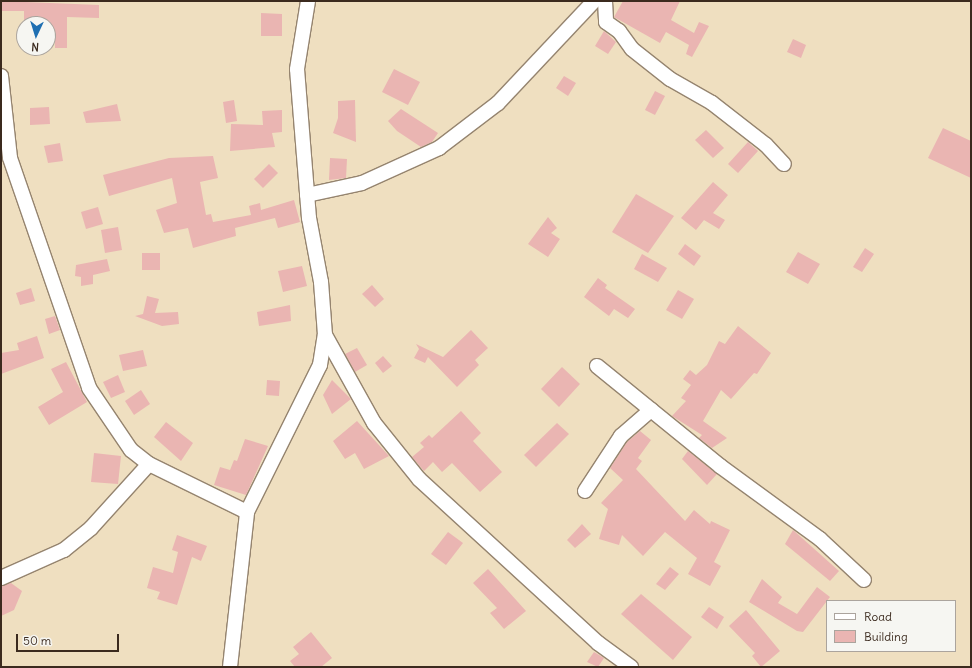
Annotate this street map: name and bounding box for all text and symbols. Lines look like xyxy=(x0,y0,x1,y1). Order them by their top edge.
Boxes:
north arrow xyxy=(16,16,56,56)
text: N xyxy=(31,40,40,54)
legend xyxy=(826,600,956,652)
text: Road xyxy=(864,609,892,624)
scale bar xyxy=(18,626,121,652)
text: Building xyxy=(864,629,908,644)
text: 50 m xyxy=(23,633,51,648)

